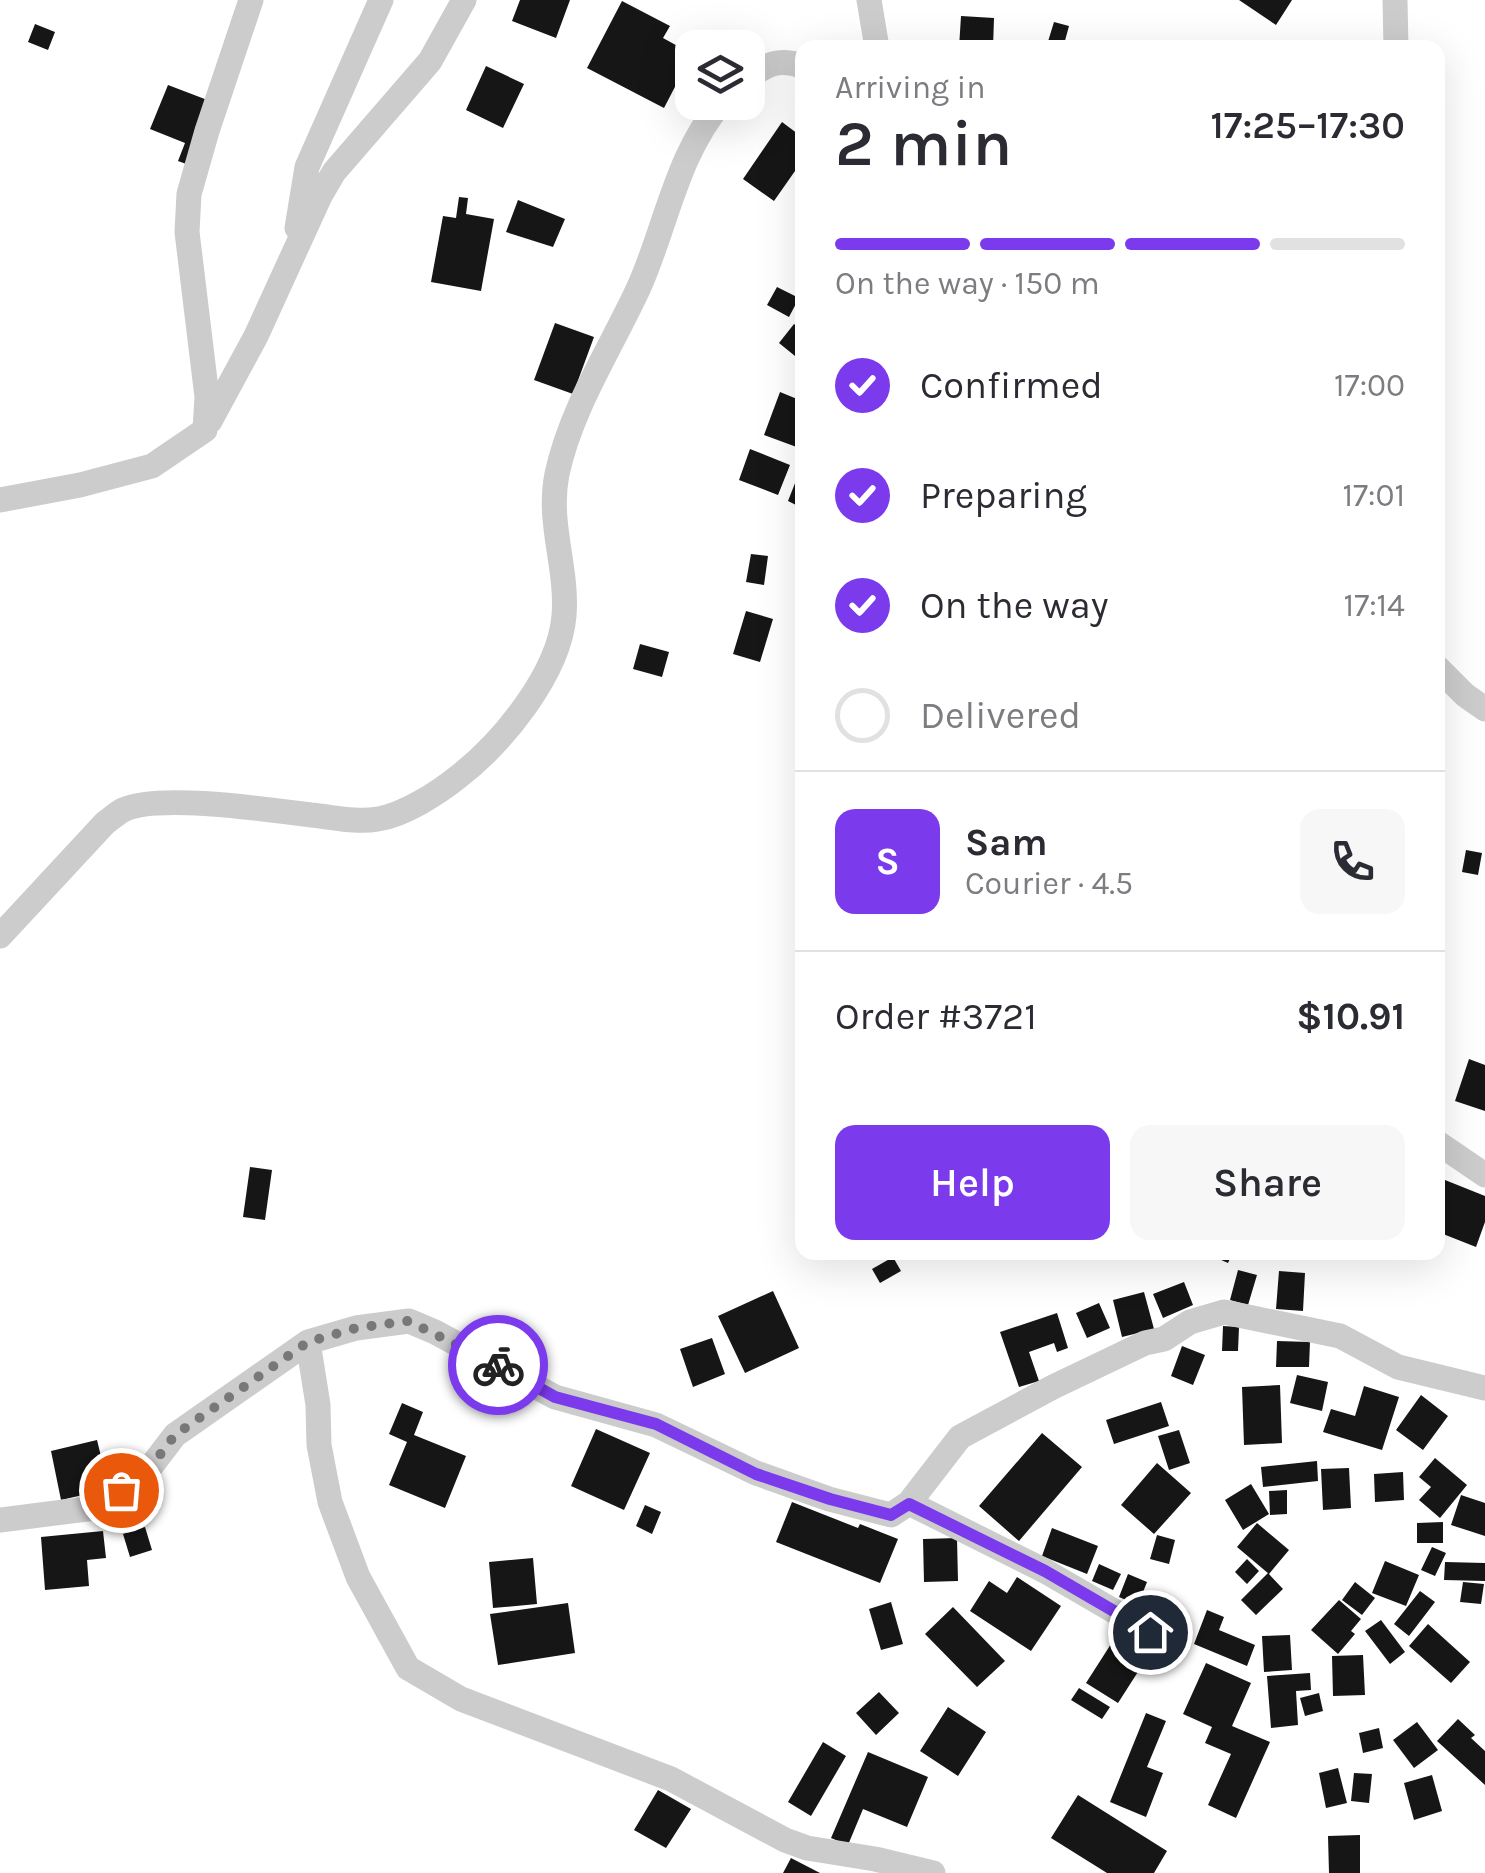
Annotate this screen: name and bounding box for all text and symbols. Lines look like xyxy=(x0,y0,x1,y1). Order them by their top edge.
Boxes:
map controls xyxy=(675,30,765,120)
button: layers xyxy=(675,30,765,120)
text: Arriving in xyxy=(835,69,986,106)
text: 17:25–17:30 xyxy=(1211,103,1405,148)
text: 2 min xyxy=(835,105,1012,181)
text: On the way · 150 m xyxy=(835,265,1100,302)
icon: check xyxy=(835,358,890,413)
text: Confirmed xyxy=(920,363,1103,408)
text: 17:00 xyxy=(1334,367,1405,404)
icon: check xyxy=(835,468,890,523)
text: Preparing xyxy=(920,473,1087,518)
text: 17:01 xyxy=(1342,477,1405,514)
icon: check xyxy=(835,578,890,633)
text: On the way xyxy=(920,583,1108,628)
text: 17:14 xyxy=(1344,587,1405,624)
text: Delivered xyxy=(920,693,1081,738)
button: phone xyxy=(1300,809,1405,914)
text: Sam xyxy=(965,820,1048,865)
text: S xyxy=(875,839,900,884)
text: Courier · 4.5 xyxy=(965,865,1133,902)
text: Order #3721 xyxy=(835,994,1037,1039)
text: $10.91 xyxy=(1296,994,1405,1039)
button: Help xyxy=(835,1125,1110,1240)
button: Share xyxy=(1130,1125,1405,1240)
courier xyxy=(448,1315,548,1415)
icon: bike xyxy=(471,1338,526,1393)
pin xyxy=(79,1448,164,1533)
icon: bag xyxy=(94,1463,149,1518)
pin xyxy=(1108,1590,1193,1675)
icon: home xyxy=(1123,1605,1178,1660)

